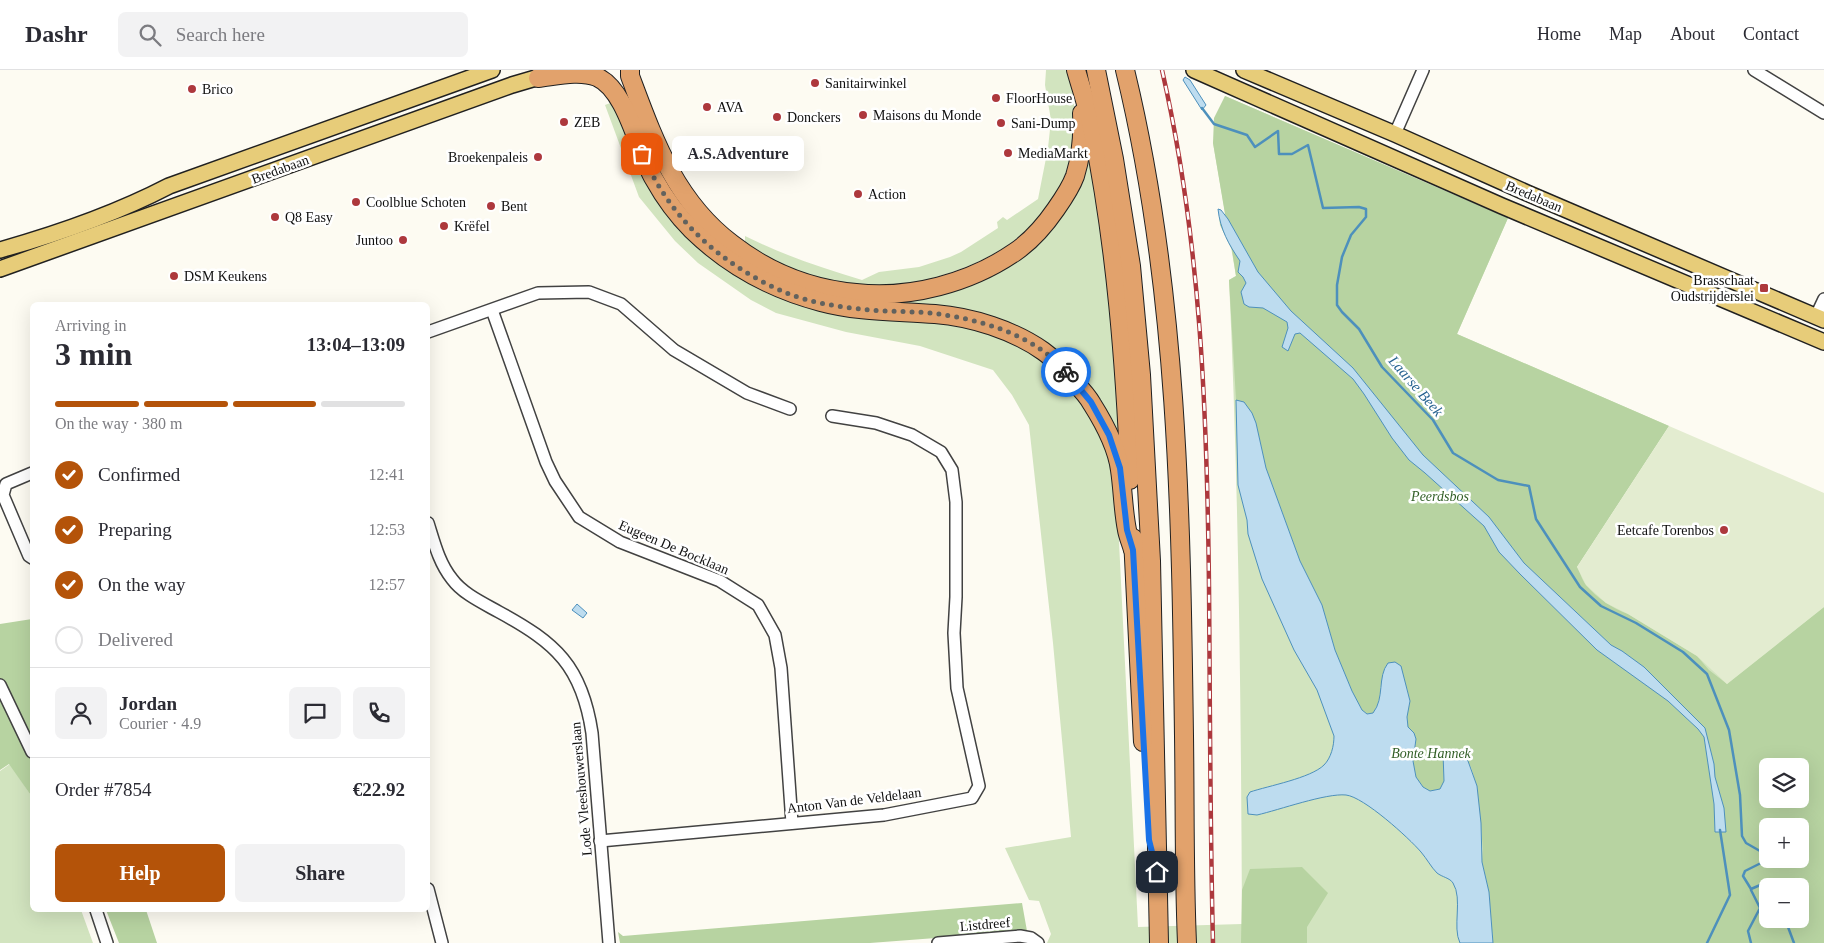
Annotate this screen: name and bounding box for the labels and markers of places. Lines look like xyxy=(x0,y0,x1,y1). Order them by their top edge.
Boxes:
place label: Sanitairwinkel xyxy=(825,76,907,91)
marker: Sanitairwinkel xyxy=(809,77,821,89)
place label: Brico xyxy=(202,82,233,97)
marker: Brico xyxy=(186,83,198,95)
place label: FloorHouse xyxy=(1006,91,1072,106)
marker: FloorHouse xyxy=(990,92,1002,104)
place label: AVA xyxy=(717,100,745,115)
marker: AVA xyxy=(701,101,713,113)
place label: Maisons du Monde xyxy=(873,108,981,123)
marker: Maisons du Monde xyxy=(857,109,869,121)
place label: Donckers xyxy=(787,110,841,125)
marker: Donckers xyxy=(771,111,783,123)
place label: ZEB xyxy=(574,115,600,130)
marker: ZEB xyxy=(558,116,570,128)
place label: Sani-Dump xyxy=(1011,116,1076,131)
marker: Sani-Dump xyxy=(995,117,1007,129)
pin xyxy=(621,133,663,175)
callout: A.S.Adventure xyxy=(672,136,804,172)
place label: MediaMarkt xyxy=(1018,146,1088,161)
marker: MediaMarkt xyxy=(1002,147,1014,159)
place label: Broekenpaleis xyxy=(448,150,528,165)
marker: Broekenpaleis xyxy=(532,151,544,163)
place label: Action xyxy=(868,187,906,202)
marker: Action xyxy=(852,188,864,200)
place label: Coolblue Schoten xyxy=(366,195,466,210)
marker: Coolblue Schoten xyxy=(350,196,362,208)
place label: Bent xyxy=(501,199,528,214)
marker: Bent xyxy=(485,200,497,212)
place label: Q8 Easy xyxy=(285,210,333,225)
marker: Q8 Easy xyxy=(269,211,281,223)
place label: Krëfel xyxy=(454,219,490,234)
marker: Krëfel xyxy=(438,220,450,232)
place label: Juntoo xyxy=(356,233,393,248)
marker: Juntoo xyxy=(397,234,409,246)
place label: DSM Keukens xyxy=(184,269,267,284)
marker: DSM Keukens xyxy=(168,270,180,282)
place label: Brasschaat Oudstrijderslei xyxy=(1671,273,1754,304)
marker: Brasschaat Oudstrijderslei xyxy=(1758,282,1770,294)
place label: Eetcafe Torenbos xyxy=(1617,523,1714,538)
marker: Eetcafe Torenbos xyxy=(1718,524,1730,536)
pin xyxy=(1136,851,1178,893)

